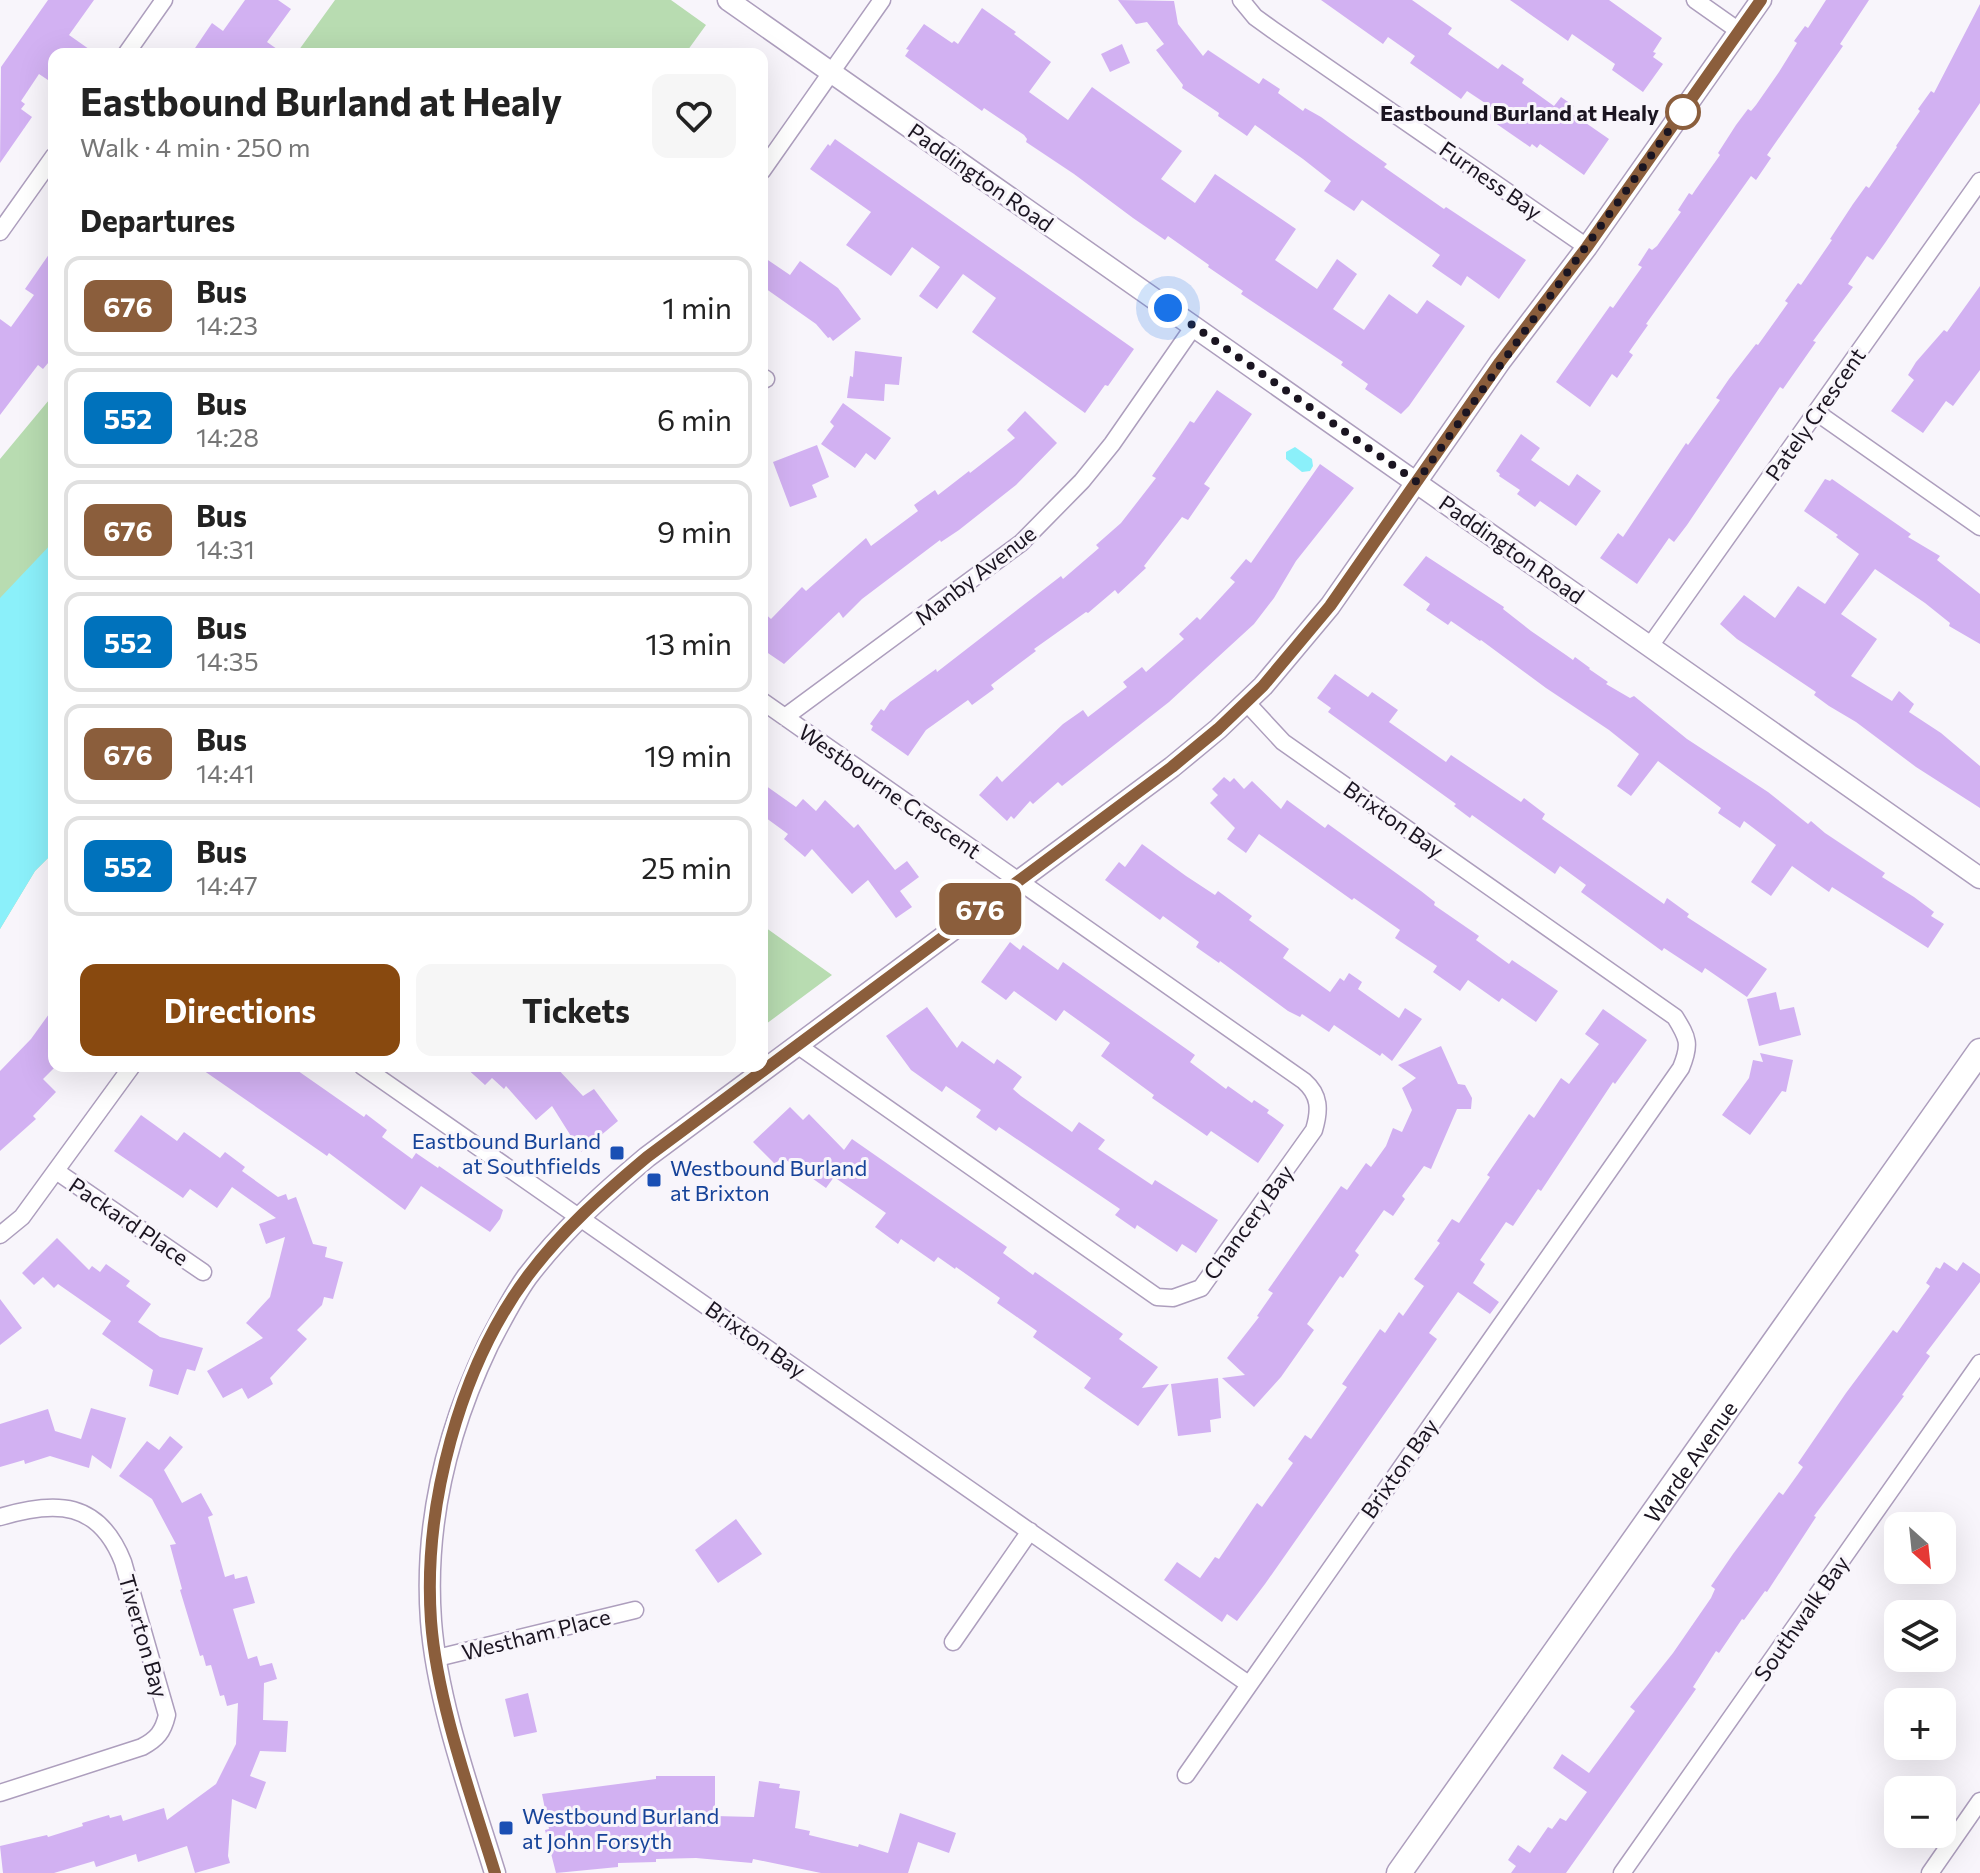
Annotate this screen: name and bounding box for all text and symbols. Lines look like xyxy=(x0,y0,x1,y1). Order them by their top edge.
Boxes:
button: heart xyxy=(652,74,736,158)
text: Eastbound Burland at Healy xyxy=(80,77,562,124)
marker: Eastbound Burland at Healy xyxy=(1666,95,1700,129)
place label: Eastbound Burland at Healy xyxy=(1380,99,1659,126)
street label: Paddington Road xyxy=(903,117,1059,237)
text: Walk · 4 min · 250 m xyxy=(80,131,310,162)
street label: Furness Bay xyxy=(1435,135,1547,225)
text: Departures xyxy=(80,201,235,238)
text: Bus xyxy=(196,272,247,309)
text: 1 min xyxy=(662,288,732,325)
your location xyxy=(1148,288,1188,328)
text: 676 xyxy=(103,289,153,323)
text: 14:23 xyxy=(196,309,258,340)
street label: Pately Crescent xyxy=(1759,342,1871,486)
text: Bus xyxy=(196,384,247,421)
text: 6 min xyxy=(657,400,732,437)
text: 552 xyxy=(104,401,152,435)
text: 14:28 xyxy=(196,421,259,452)
street label: Paddington Road xyxy=(1434,489,1590,609)
text: Bus xyxy=(196,496,247,533)
text: 9 min xyxy=(657,512,732,549)
text: 676 xyxy=(103,513,153,547)
street label: Manby Avenue xyxy=(909,519,1041,631)
text: 14:31 xyxy=(196,533,255,564)
text: Bus xyxy=(196,608,247,645)
text: 13 min xyxy=(645,624,732,661)
text: 552 xyxy=(104,625,152,659)
text: 14:35 xyxy=(196,645,259,676)
street label: Westbourne Crescent xyxy=(794,718,986,864)
text: Bus xyxy=(196,720,247,757)
text: 19 min xyxy=(644,736,732,773)
text: 676 xyxy=(103,737,153,771)
text: 14:41 xyxy=(196,757,255,788)
street label: Brixton Bay xyxy=(1339,775,1449,863)
text: Bus xyxy=(196,832,247,869)
text: 25 min xyxy=(641,848,732,885)
text: 552 xyxy=(104,849,152,883)
text: 14:47 xyxy=(196,869,258,900)
line badge: 676 xyxy=(934,883,1026,935)
text: 676 xyxy=(955,892,1005,926)
button: Directions xyxy=(80,964,400,1056)
button: Tickets xyxy=(416,964,736,1056)
place label: Eastbound Burland at Southfields xyxy=(412,1127,601,1179)
marker: Eastbound Burland at Southfields xyxy=(608,1144,626,1162)
place label: Westbound Burland at Brixton xyxy=(670,1154,867,1206)
street label: Chancery Bay xyxy=(1197,1159,1299,1285)
street label: Packard Place xyxy=(64,1171,194,1271)
marker: Westbound Burland at Brixton xyxy=(645,1171,663,1189)
street label: Brixton Bay xyxy=(701,1295,811,1383)
street label: Warde Avenue xyxy=(1638,1395,1742,1528)
street label: Brixton Bay xyxy=(1355,1413,1443,1523)
north arrow xyxy=(1884,1512,1956,1584)
map controls xyxy=(1884,1512,1956,1848)
street label: Southwalk Bay xyxy=(1748,1550,1854,1686)
street label: Tiverton Bay xyxy=(114,1571,174,1701)
button: layers xyxy=(1884,1600,1956,1672)
street label: Westham Place xyxy=(459,1602,613,1666)
button: + xyxy=(1884,1688,1956,1760)
button: − xyxy=(1884,1776,1956,1848)
place label: Westbound Burland at John Forsyth xyxy=(522,1802,719,1854)
marker: Westbound Burland at John Forsyth xyxy=(497,1819,515,1837)

